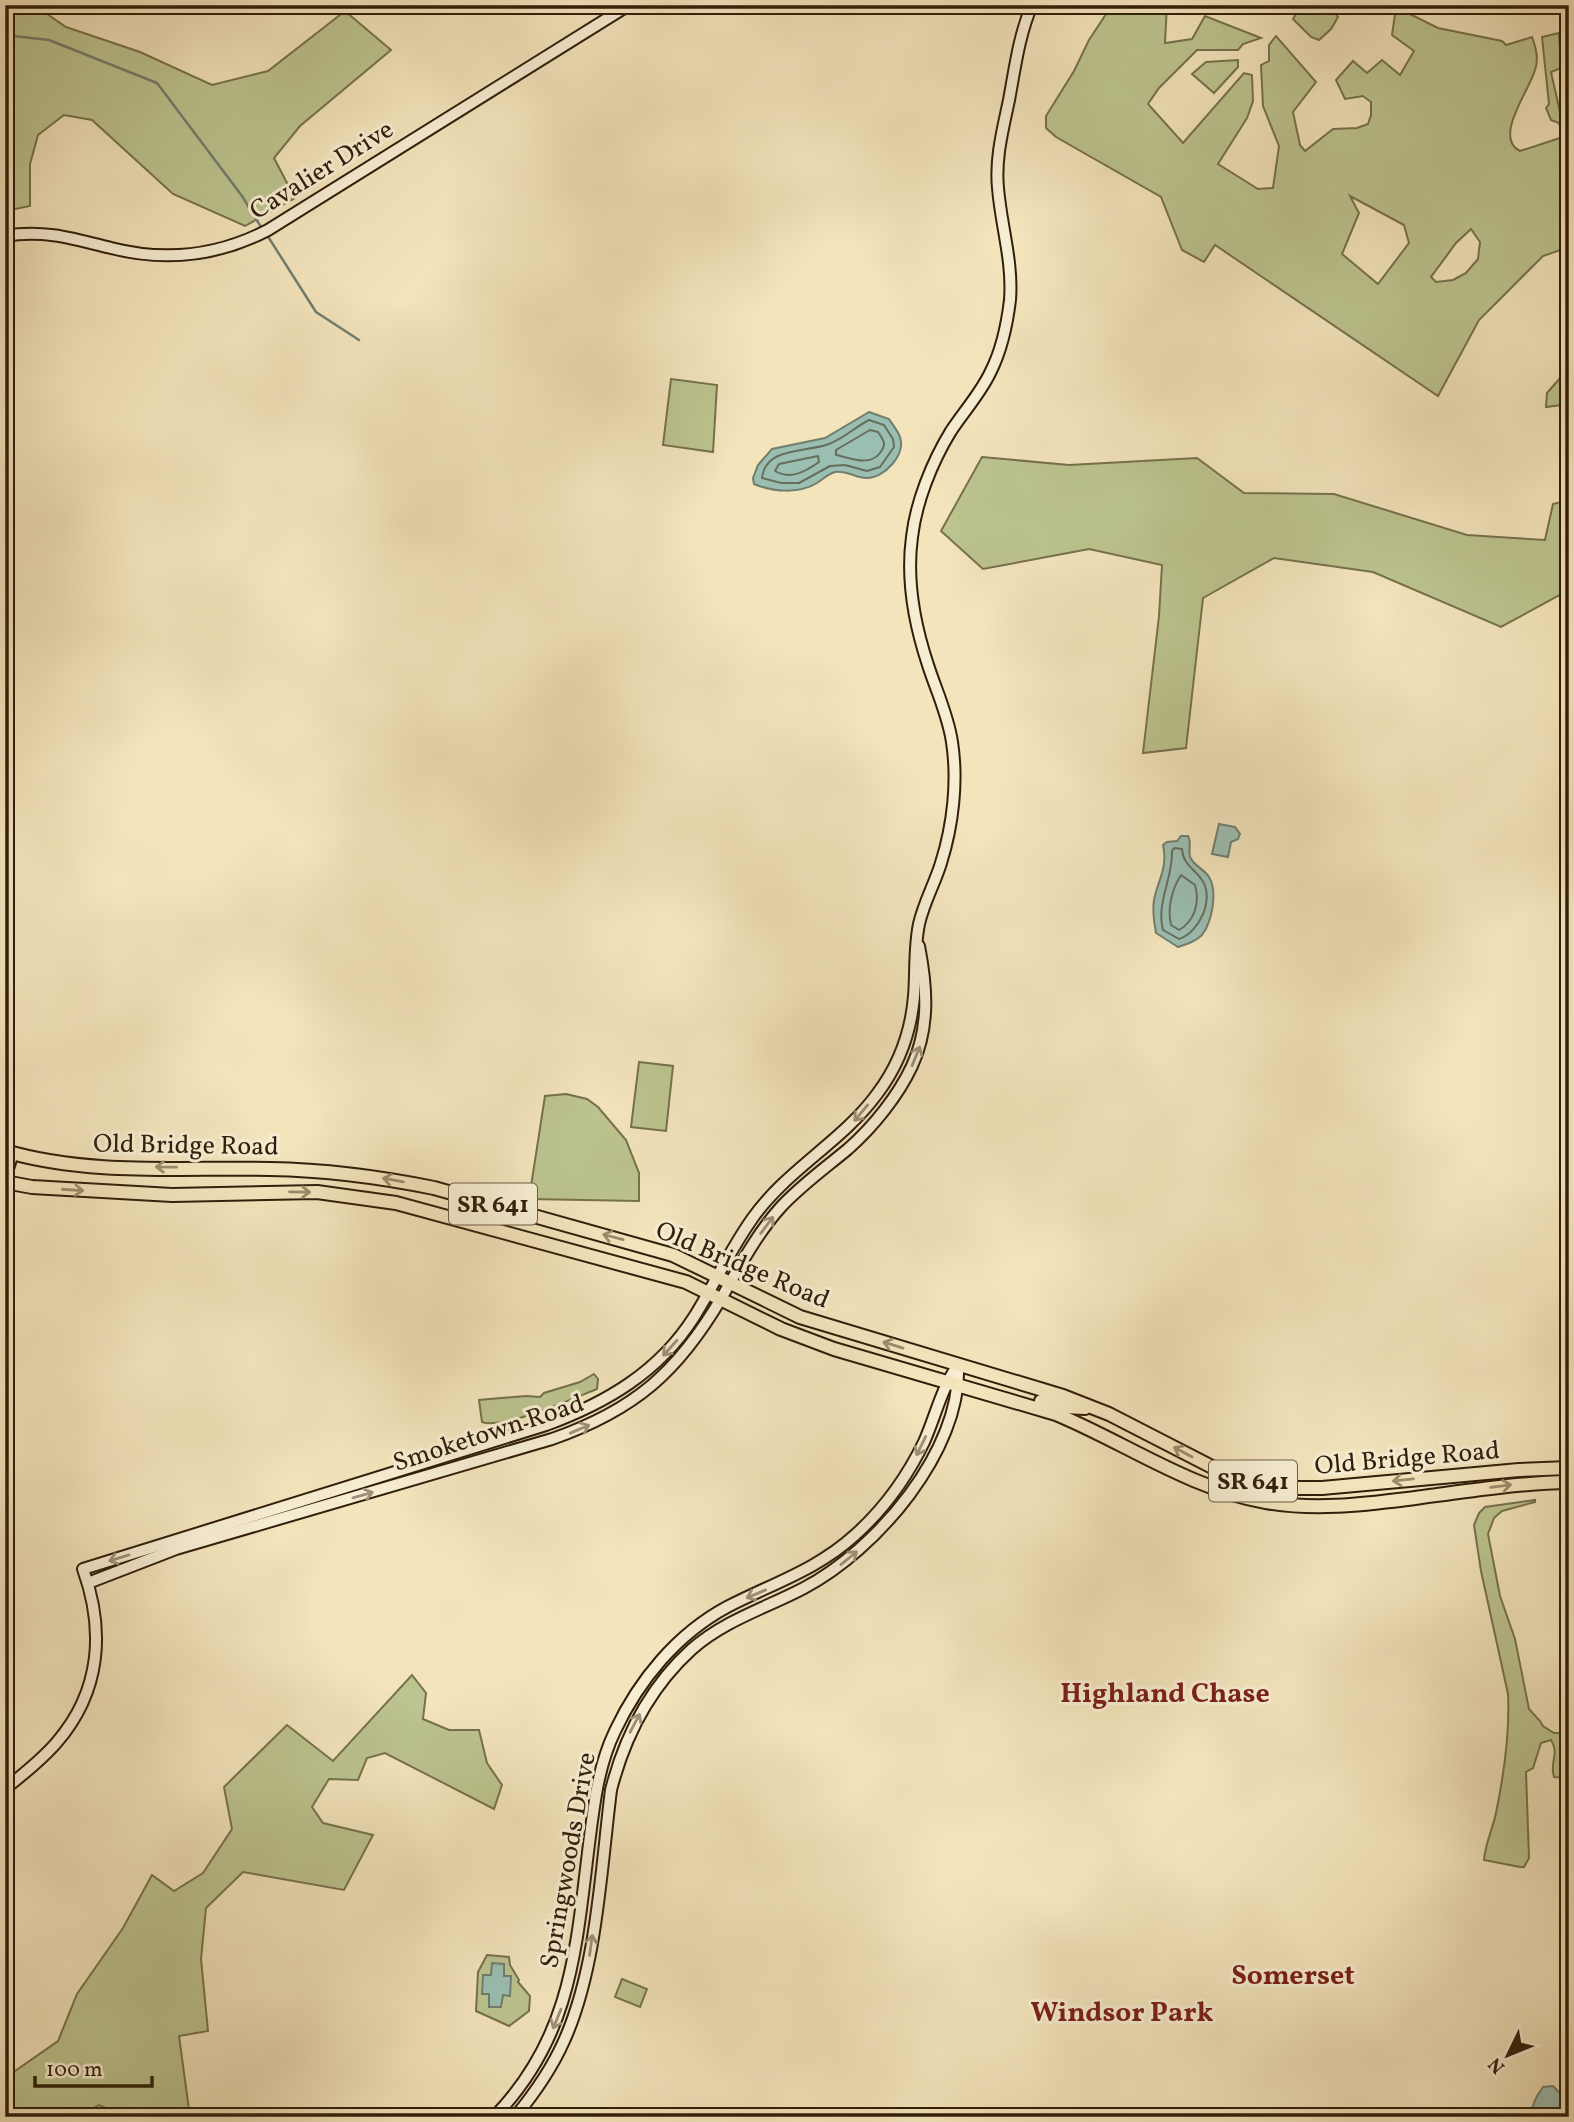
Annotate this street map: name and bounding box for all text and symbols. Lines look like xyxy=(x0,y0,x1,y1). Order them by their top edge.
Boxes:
street label: Cavalier Drive xyxy=(243,112,401,229)
one-way arrow xyxy=(910,1046,923,1068)
one-way arrow xyxy=(854,1104,869,1122)
street label: Old Bridge Road xyxy=(93,1126,279,1166)
one-way arrow xyxy=(155,1161,178,1174)
one-way arrow xyxy=(382,1173,405,1186)
one-way arrow xyxy=(61,1184,84,1197)
road number: SR 641 xyxy=(449,1184,537,1224)
one-way arrow xyxy=(288,1185,311,1199)
street label: Old Bridge Road xyxy=(650,1213,835,1319)
one-way arrow xyxy=(759,1216,774,1235)
one-way arrow xyxy=(602,1230,625,1243)
one-way arrow xyxy=(882,1338,904,1351)
one-way arrow xyxy=(661,1339,678,1356)
street label: Smoketown Road xyxy=(388,1386,589,1482)
one-way arrow xyxy=(569,1421,591,1434)
street label: Old Bridge Road xyxy=(1313,1433,1501,1485)
one-way arrow xyxy=(914,1435,928,1456)
one-way arrow xyxy=(1173,1445,1194,1459)
road number: SR 641 xyxy=(1209,1461,1297,1502)
one-way arrow xyxy=(1392,1474,1415,1487)
one-way arrow xyxy=(1489,1480,1512,1493)
one-way arrow xyxy=(352,1487,374,1500)
one-way arrow xyxy=(840,1550,858,1566)
one-way arrow xyxy=(108,1552,130,1565)
one-way arrow xyxy=(746,1588,767,1601)
district label: Highland Chase xyxy=(1060,1675,1270,1714)
one-way arrow xyxy=(629,1713,642,1734)
street label: Springwoods Drive xyxy=(532,1749,606,1971)
one-way arrow xyxy=(584,1934,597,1957)
district label: Somerset xyxy=(1231,1957,1355,1996)
district label: Windsor Park xyxy=(1030,1994,1214,2033)
one-way arrow xyxy=(550,2008,563,2030)
north arrow xyxy=(1472,2021,1542,2090)
scale bar xyxy=(35,2045,152,2089)
text: N xyxy=(1483,2051,1511,2079)
text: 100 m xyxy=(46,2056,103,2085)

